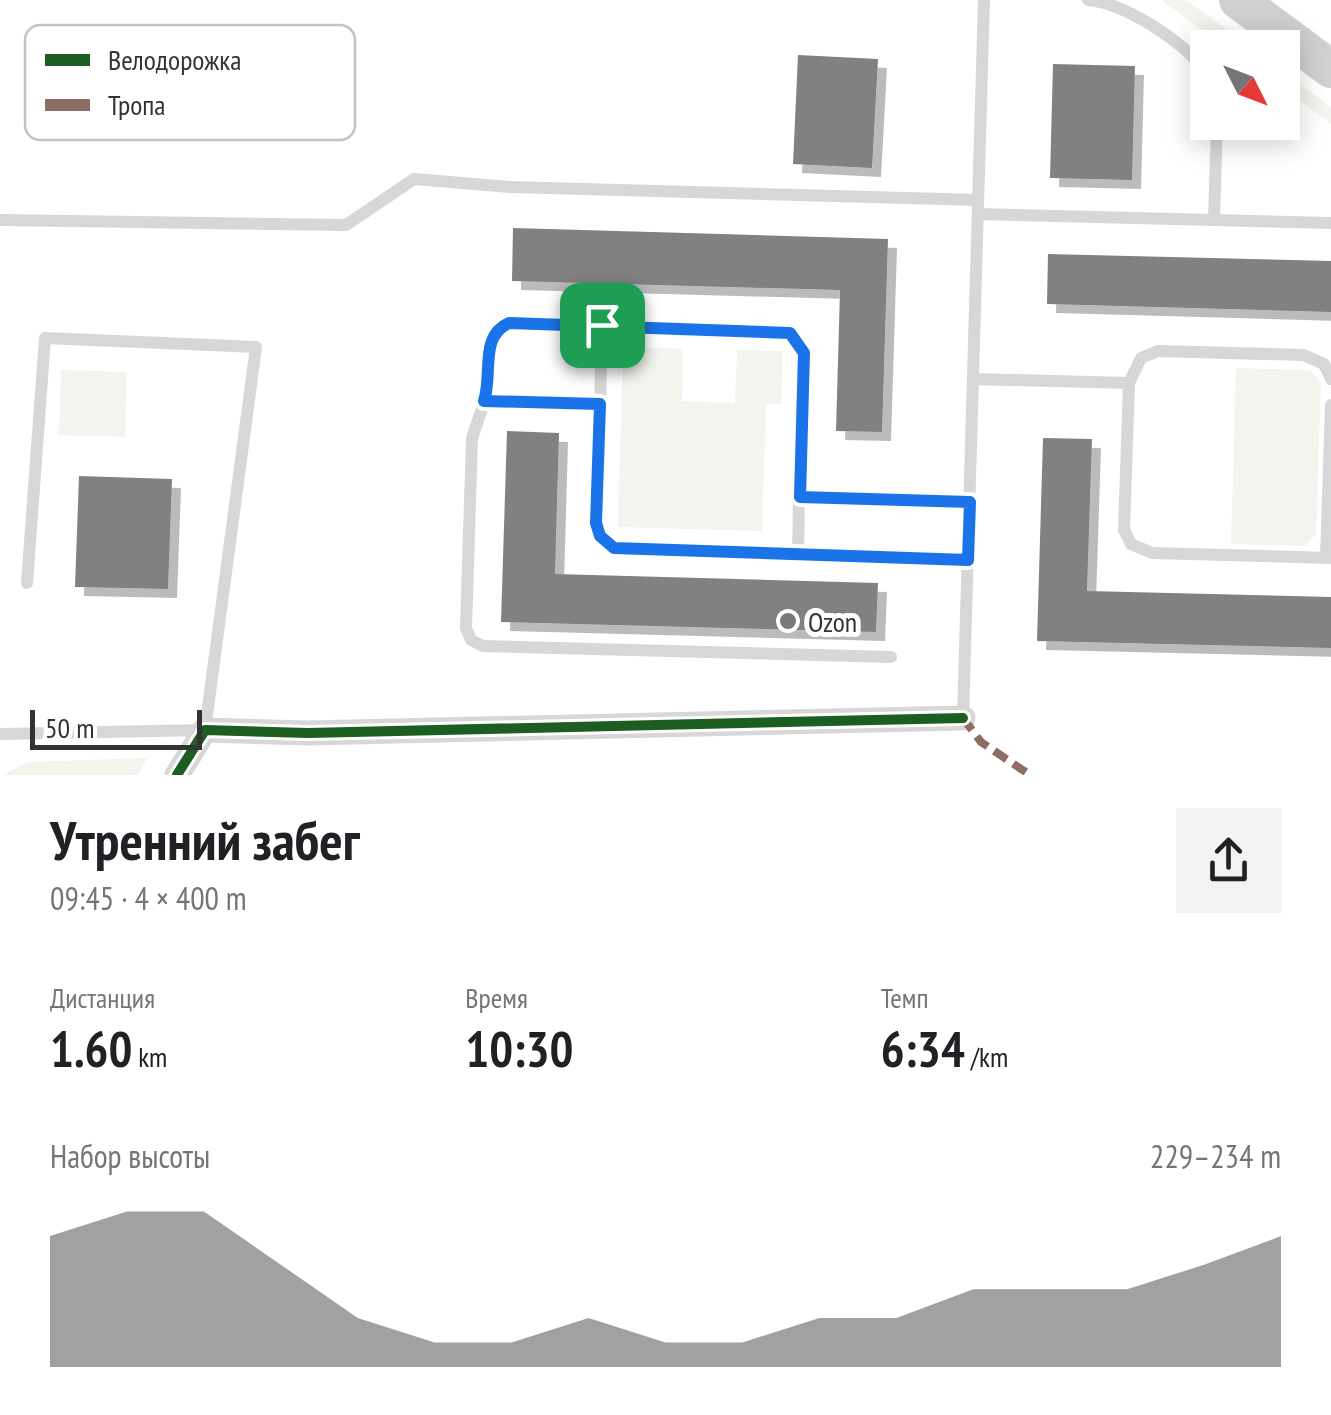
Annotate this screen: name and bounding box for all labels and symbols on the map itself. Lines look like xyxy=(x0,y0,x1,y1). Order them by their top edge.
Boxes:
legend xyxy=(25,25,355,140)
north arrow xyxy=(1190,30,1300,140)
text: Велодорожка xyxy=(108,41,241,78)
text: Тропа xyxy=(108,86,166,123)
pin xyxy=(560,283,645,368)
place label: Ozon xyxy=(808,603,857,640)
marker: Ozon xyxy=(777,610,799,632)
scale bar xyxy=(30,705,202,750)

